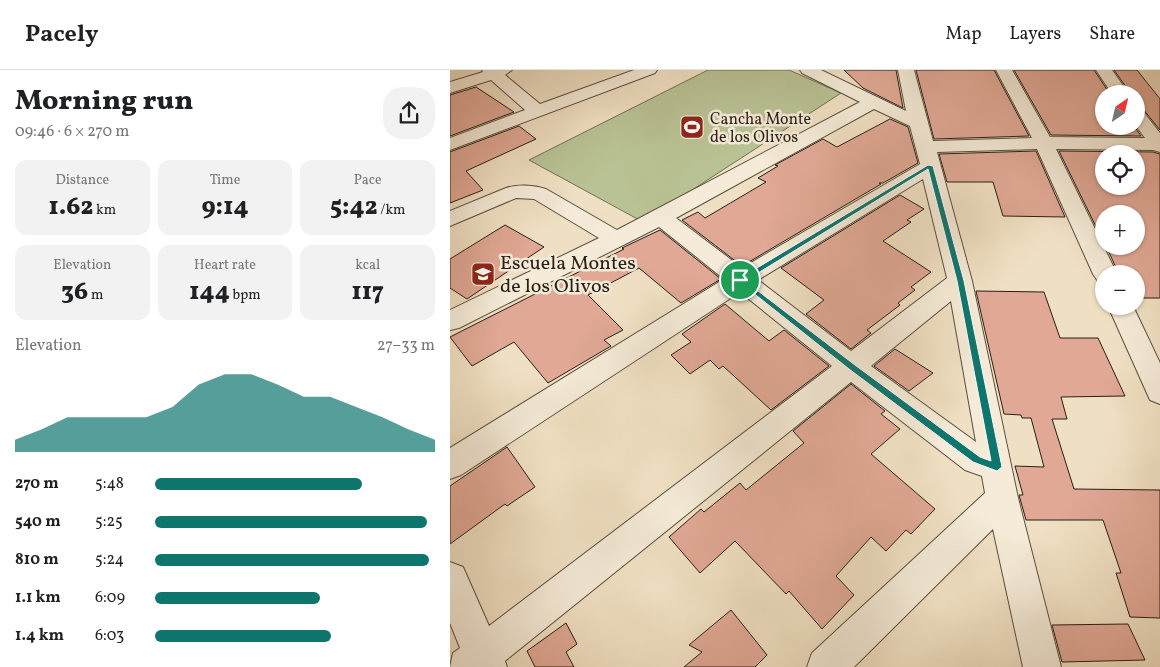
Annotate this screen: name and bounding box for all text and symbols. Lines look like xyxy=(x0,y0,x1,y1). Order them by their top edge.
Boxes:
text: Pacely xyxy=(25,18,99,52)
text: Map xyxy=(945,22,981,47)
text: Layers xyxy=(1009,22,1061,47)
text: Share xyxy=(1089,22,1135,47)
text: Morning run xyxy=(15,82,193,121)
north arrow xyxy=(1095,85,1145,135)
map controls xyxy=(1095,85,1145,315)
button: share xyxy=(383,87,435,139)
place label: Cancha Monte de los Olivos xyxy=(710,109,811,149)
sports icon: Cancha Monte de los Olivos xyxy=(679,114,705,140)
text: 09:46 · 6 × 270 m xyxy=(15,121,129,143)
button: locate xyxy=(1095,145,1145,195)
text: Distance xyxy=(56,171,109,190)
text: Time xyxy=(210,171,240,190)
text: Pace xyxy=(354,171,382,190)
text: 1.62 xyxy=(49,190,93,225)
text: 9:14 xyxy=(201,190,249,225)
text: 5:42 xyxy=(330,190,377,225)
text: km xyxy=(93,201,116,220)
text: /km xyxy=(377,201,405,220)
button: + xyxy=(1095,205,1145,255)
place label: Escuela Montes de los Olivos xyxy=(500,250,636,301)
text: Elevation xyxy=(53,256,111,275)
text: Heart rate xyxy=(194,256,256,275)
text: kcal xyxy=(355,256,380,275)
pin xyxy=(719,259,761,301)
school or university icon: Escuela Montes de los Olivos xyxy=(470,261,496,287)
button: − xyxy=(1095,265,1145,315)
icon: arrive xyxy=(726,266,754,294)
text: 36 xyxy=(61,275,88,310)
text: 144 xyxy=(189,275,230,310)
text: 117 xyxy=(352,275,384,310)
text: m xyxy=(88,286,103,305)
text: bpm xyxy=(230,286,261,305)
text: Elevation xyxy=(15,335,82,357)
text: 27–33 m xyxy=(377,335,435,357)
text: 270 m xyxy=(15,473,59,495)
text: 5:48 xyxy=(95,473,124,495)
text: 540 m xyxy=(15,511,61,533)
text: 5:25 xyxy=(95,511,123,533)
text: 810 m xyxy=(15,549,59,571)
text: 5:24 xyxy=(95,549,124,571)
text: 1.1 km xyxy=(15,587,61,609)
text: 6:09 xyxy=(95,587,125,609)
text: 1.4 km xyxy=(15,625,64,647)
text: 6:03 xyxy=(95,625,124,647)

